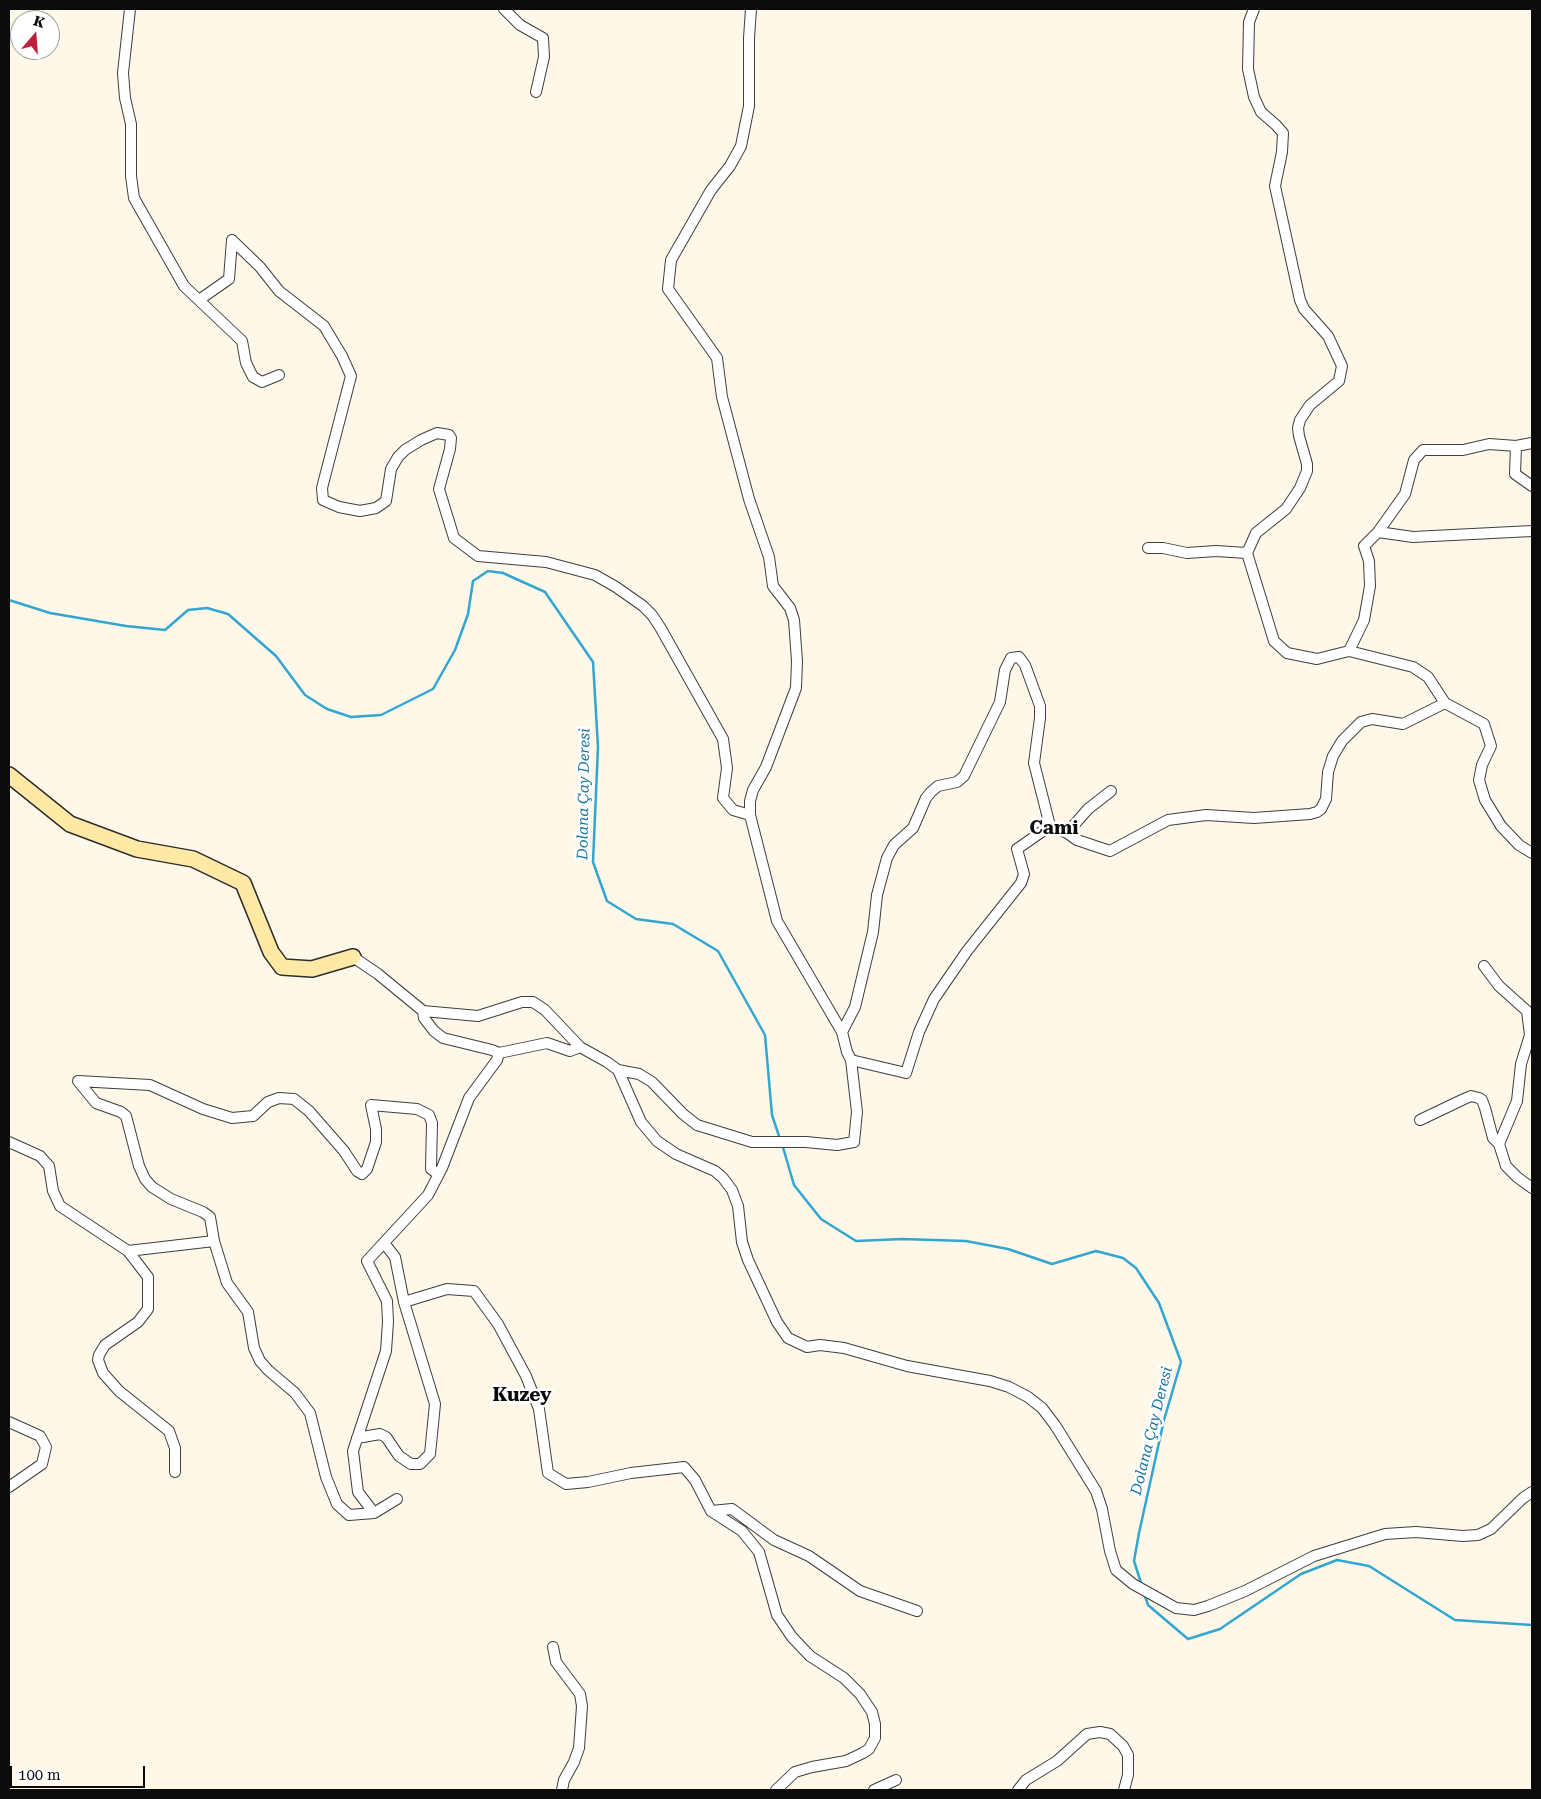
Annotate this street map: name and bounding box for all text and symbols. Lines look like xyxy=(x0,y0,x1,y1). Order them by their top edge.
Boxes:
north arrow xyxy=(10,10,60,60)
text: K xyxy=(32,12,47,31)
water label: Dolana Çay Deresi xyxy=(574,728,594,860)
district label: Cami xyxy=(1029,817,1079,839)
water label: Dolana Çay Deresi xyxy=(1127,1365,1177,1497)
district label: Kuzey xyxy=(493,1384,551,1406)
scale bar xyxy=(12,1756,148,1788)
text: 100 m xyxy=(18,1766,61,1784)

